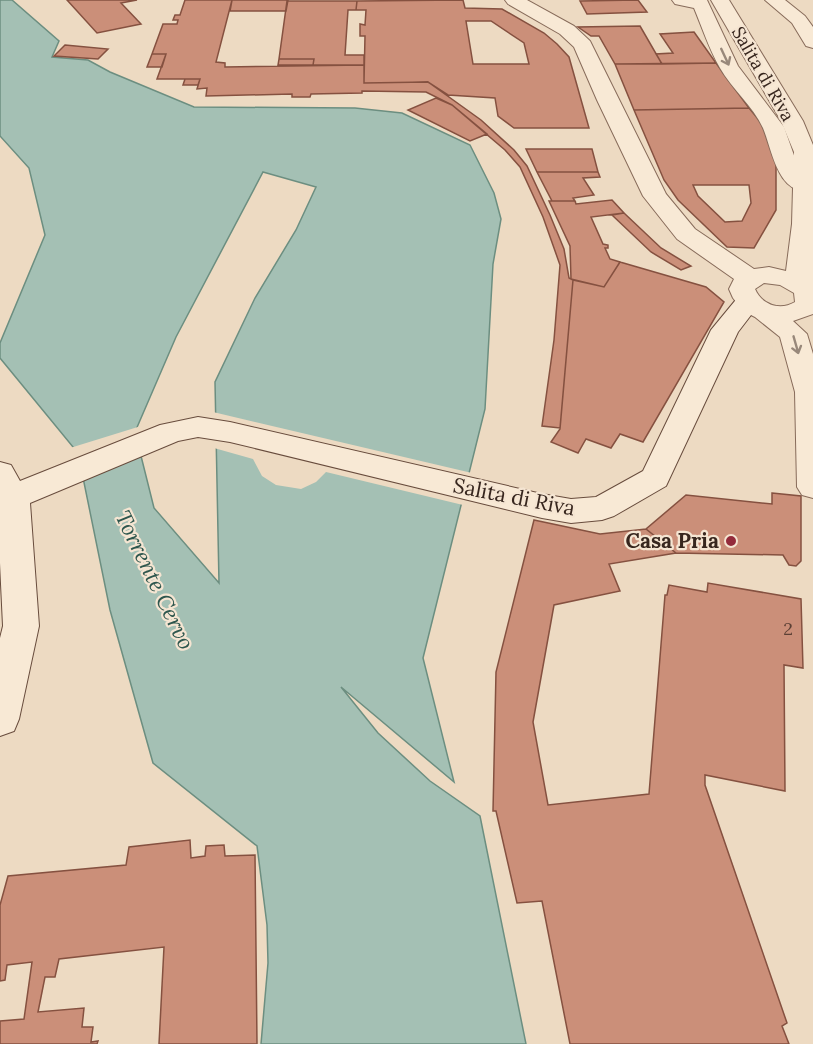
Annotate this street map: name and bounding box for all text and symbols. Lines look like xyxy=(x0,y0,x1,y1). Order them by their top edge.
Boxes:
street label: Salita di Riva xyxy=(727,22,800,125)
one-way arrow xyxy=(720,48,731,66)
one-way arrow xyxy=(791,335,802,354)
street label: Salita di Riva xyxy=(451,471,577,522)
water label: Torrente Cervo xyxy=(109,506,201,654)
place label: Casa Pria xyxy=(625,527,719,554)
marker: Casa Pria xyxy=(724,534,738,548)
house number: 2 xyxy=(783,617,793,640)

